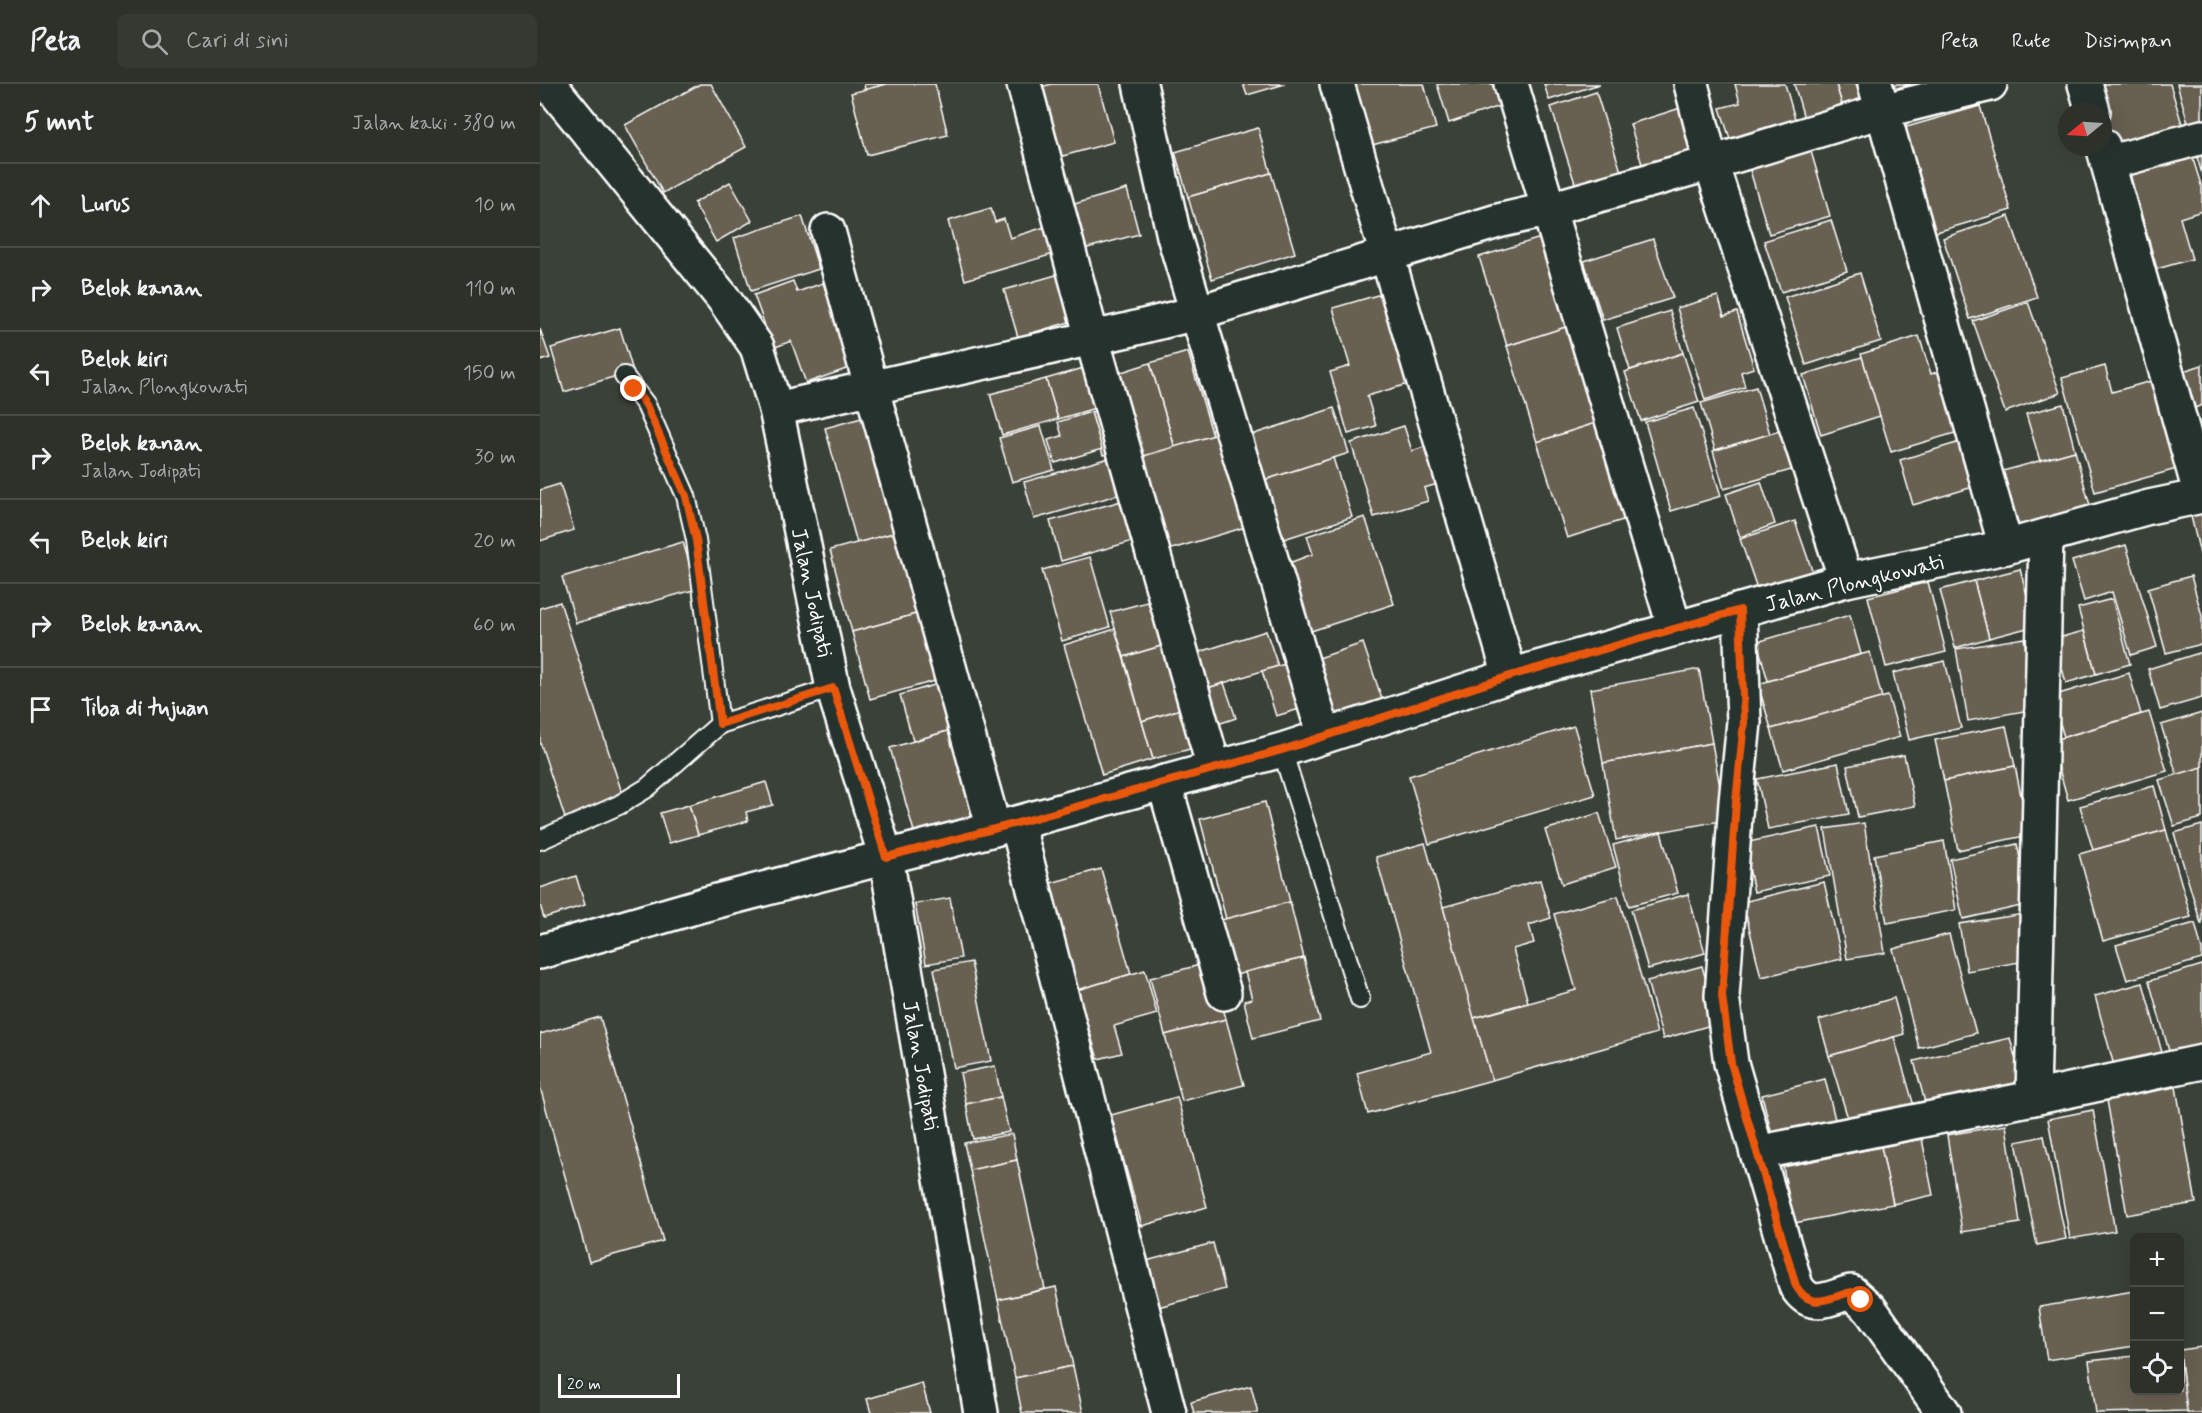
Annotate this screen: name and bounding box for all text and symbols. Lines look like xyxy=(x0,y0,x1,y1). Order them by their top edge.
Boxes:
search box xyxy=(117,14,537,68)
text: Peta xyxy=(30,23,81,60)
icon: search xyxy=(138,25,171,58)
text: Cari di sini xyxy=(186,27,289,55)
text: Peta xyxy=(1941,27,1979,55)
text: Rute xyxy=(2012,27,2051,55)
text: Disimpan xyxy=(2084,27,2172,55)
north arrow xyxy=(2058,102,2112,156)
text: 5 mnt xyxy=(24,106,94,140)
text: Jalan kaki · 380 m xyxy=(352,110,516,137)
icon: ahead xyxy=(24,189,57,222)
text: Lurus xyxy=(81,191,130,219)
text: 10 m xyxy=(474,192,516,219)
icon: right xyxy=(24,273,57,306)
text: Belok kanan xyxy=(81,275,202,303)
text: 110 m xyxy=(465,276,516,303)
text: Belok kiri xyxy=(81,346,168,374)
icon: left xyxy=(24,357,57,390)
text: 150 m xyxy=(463,360,516,387)
text: Jalan Plongkowati xyxy=(81,374,247,401)
route end xyxy=(620,375,646,401)
text: Belok kanan xyxy=(81,430,202,458)
icon: right xyxy=(24,441,57,474)
text: 30 m xyxy=(474,444,516,471)
text: Jalan Jodipati xyxy=(81,458,200,485)
icon: left xyxy=(24,525,57,558)
street label: Jalan Jodipati xyxy=(784,525,838,660)
text: Belok kiri xyxy=(81,527,168,555)
text: 20 m xyxy=(473,528,516,555)
street label: Jalan Plongkowati xyxy=(1762,548,1947,621)
icon: right xyxy=(24,609,57,642)
text: Belok kanan xyxy=(81,611,202,639)
text: 60 m xyxy=(473,612,516,639)
icon: arrive xyxy=(24,693,57,726)
text: Tiba di tujuan xyxy=(81,695,209,723)
street label: Jalan Jodipati xyxy=(895,998,945,1132)
map controls xyxy=(2130,1233,2184,1395)
button: + xyxy=(2130,1233,2184,1287)
route start xyxy=(1847,1286,1873,1312)
button: − xyxy=(2130,1287,2184,1341)
button: locate xyxy=(2130,1341,2184,1395)
scale bar xyxy=(558,1371,680,1398)
text: 20 m xyxy=(567,1374,601,1395)

